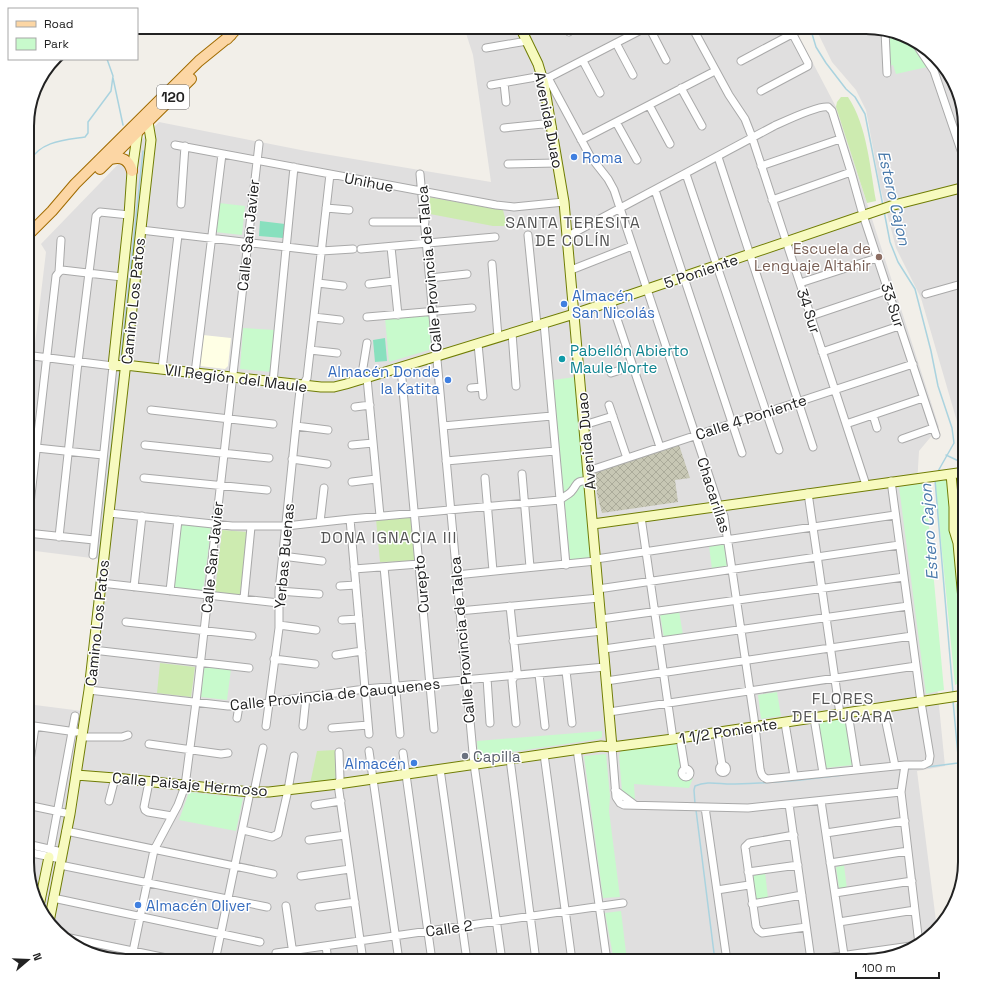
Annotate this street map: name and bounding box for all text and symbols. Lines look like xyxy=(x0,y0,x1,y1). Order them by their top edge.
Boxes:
legend xyxy=(8,8,138,60)
text: Road xyxy=(44,16,73,32)
text: Park xyxy=(44,36,69,52)
street label: Avenida Duao xyxy=(530,70,568,170)
road number: 120 xyxy=(157,85,189,109)
place label: Roma xyxy=(582,148,623,167)
water label: Estero Cajon xyxy=(873,149,915,249)
marker: Roma xyxy=(569,152,579,162)
street label: Unihue xyxy=(343,168,395,196)
street label: Calle San Javier xyxy=(233,178,263,292)
street label: Calle Provincia de Talca xyxy=(412,185,446,353)
district label: SANTA TERESITA DE COLÍN xyxy=(505,212,641,251)
street label: Camino Los Patos xyxy=(117,237,149,365)
place label: Escuela de Lenguaje Altahir xyxy=(754,239,871,275)
street label: 5 Poniente xyxy=(661,249,741,293)
marker: Escuela de Lenguaje Altahir xyxy=(874,252,884,262)
street label: 33 Sur xyxy=(877,280,909,330)
place label: Almacén San Nicolás xyxy=(572,286,655,322)
street label: 34 Sur xyxy=(793,286,825,336)
marker: Almacén San Nicolás xyxy=(559,299,569,309)
place label: Pabellón Abierto Maule Norte xyxy=(570,341,689,377)
marker: Pabellón Abierto Maule Norte xyxy=(557,354,567,364)
street label: VII Región del Maule xyxy=(164,360,309,396)
place label: Almacén Donde la Katita xyxy=(328,362,440,398)
marker: Almacén Donde la Katita xyxy=(443,375,453,385)
street label: Calle 4 Poniente xyxy=(693,390,809,444)
street label: Avenida Duao xyxy=(572,392,600,490)
street label: Chacarillas xyxy=(693,455,735,535)
water label: Estero Cajon xyxy=(915,482,943,581)
street label: Calle San Javier xyxy=(197,500,227,614)
street label: Yerbas Buenas xyxy=(270,502,298,610)
district label: DONA IGNACIA III xyxy=(321,527,457,548)
street label: Curepto xyxy=(409,554,433,614)
street label: Calle Provincia de Talca xyxy=(445,556,479,724)
street label: Camino Los Patos xyxy=(81,559,113,687)
street label: Calle Provincia de Cauquenes xyxy=(229,674,441,714)
district label: FLORES DEL PUCARA xyxy=(792,688,894,727)
street label: 1 1/2 Poniente xyxy=(678,714,779,748)
place label: Capilla xyxy=(473,747,521,766)
marker: Capilla xyxy=(460,751,470,761)
place label: Almacén xyxy=(345,754,406,773)
marker: Almacén xyxy=(409,758,419,768)
street label: Calle Paisaje Hermoso xyxy=(111,768,269,800)
place label: Almacén Oliver xyxy=(146,896,251,915)
marker: Almacén Oliver xyxy=(133,900,143,910)
street label: Calle 2 xyxy=(424,915,474,941)
north arrow xyxy=(8,940,48,980)
text: N xyxy=(30,951,45,963)
scale bar xyxy=(856,954,939,980)
text: 100 m xyxy=(862,960,896,976)

